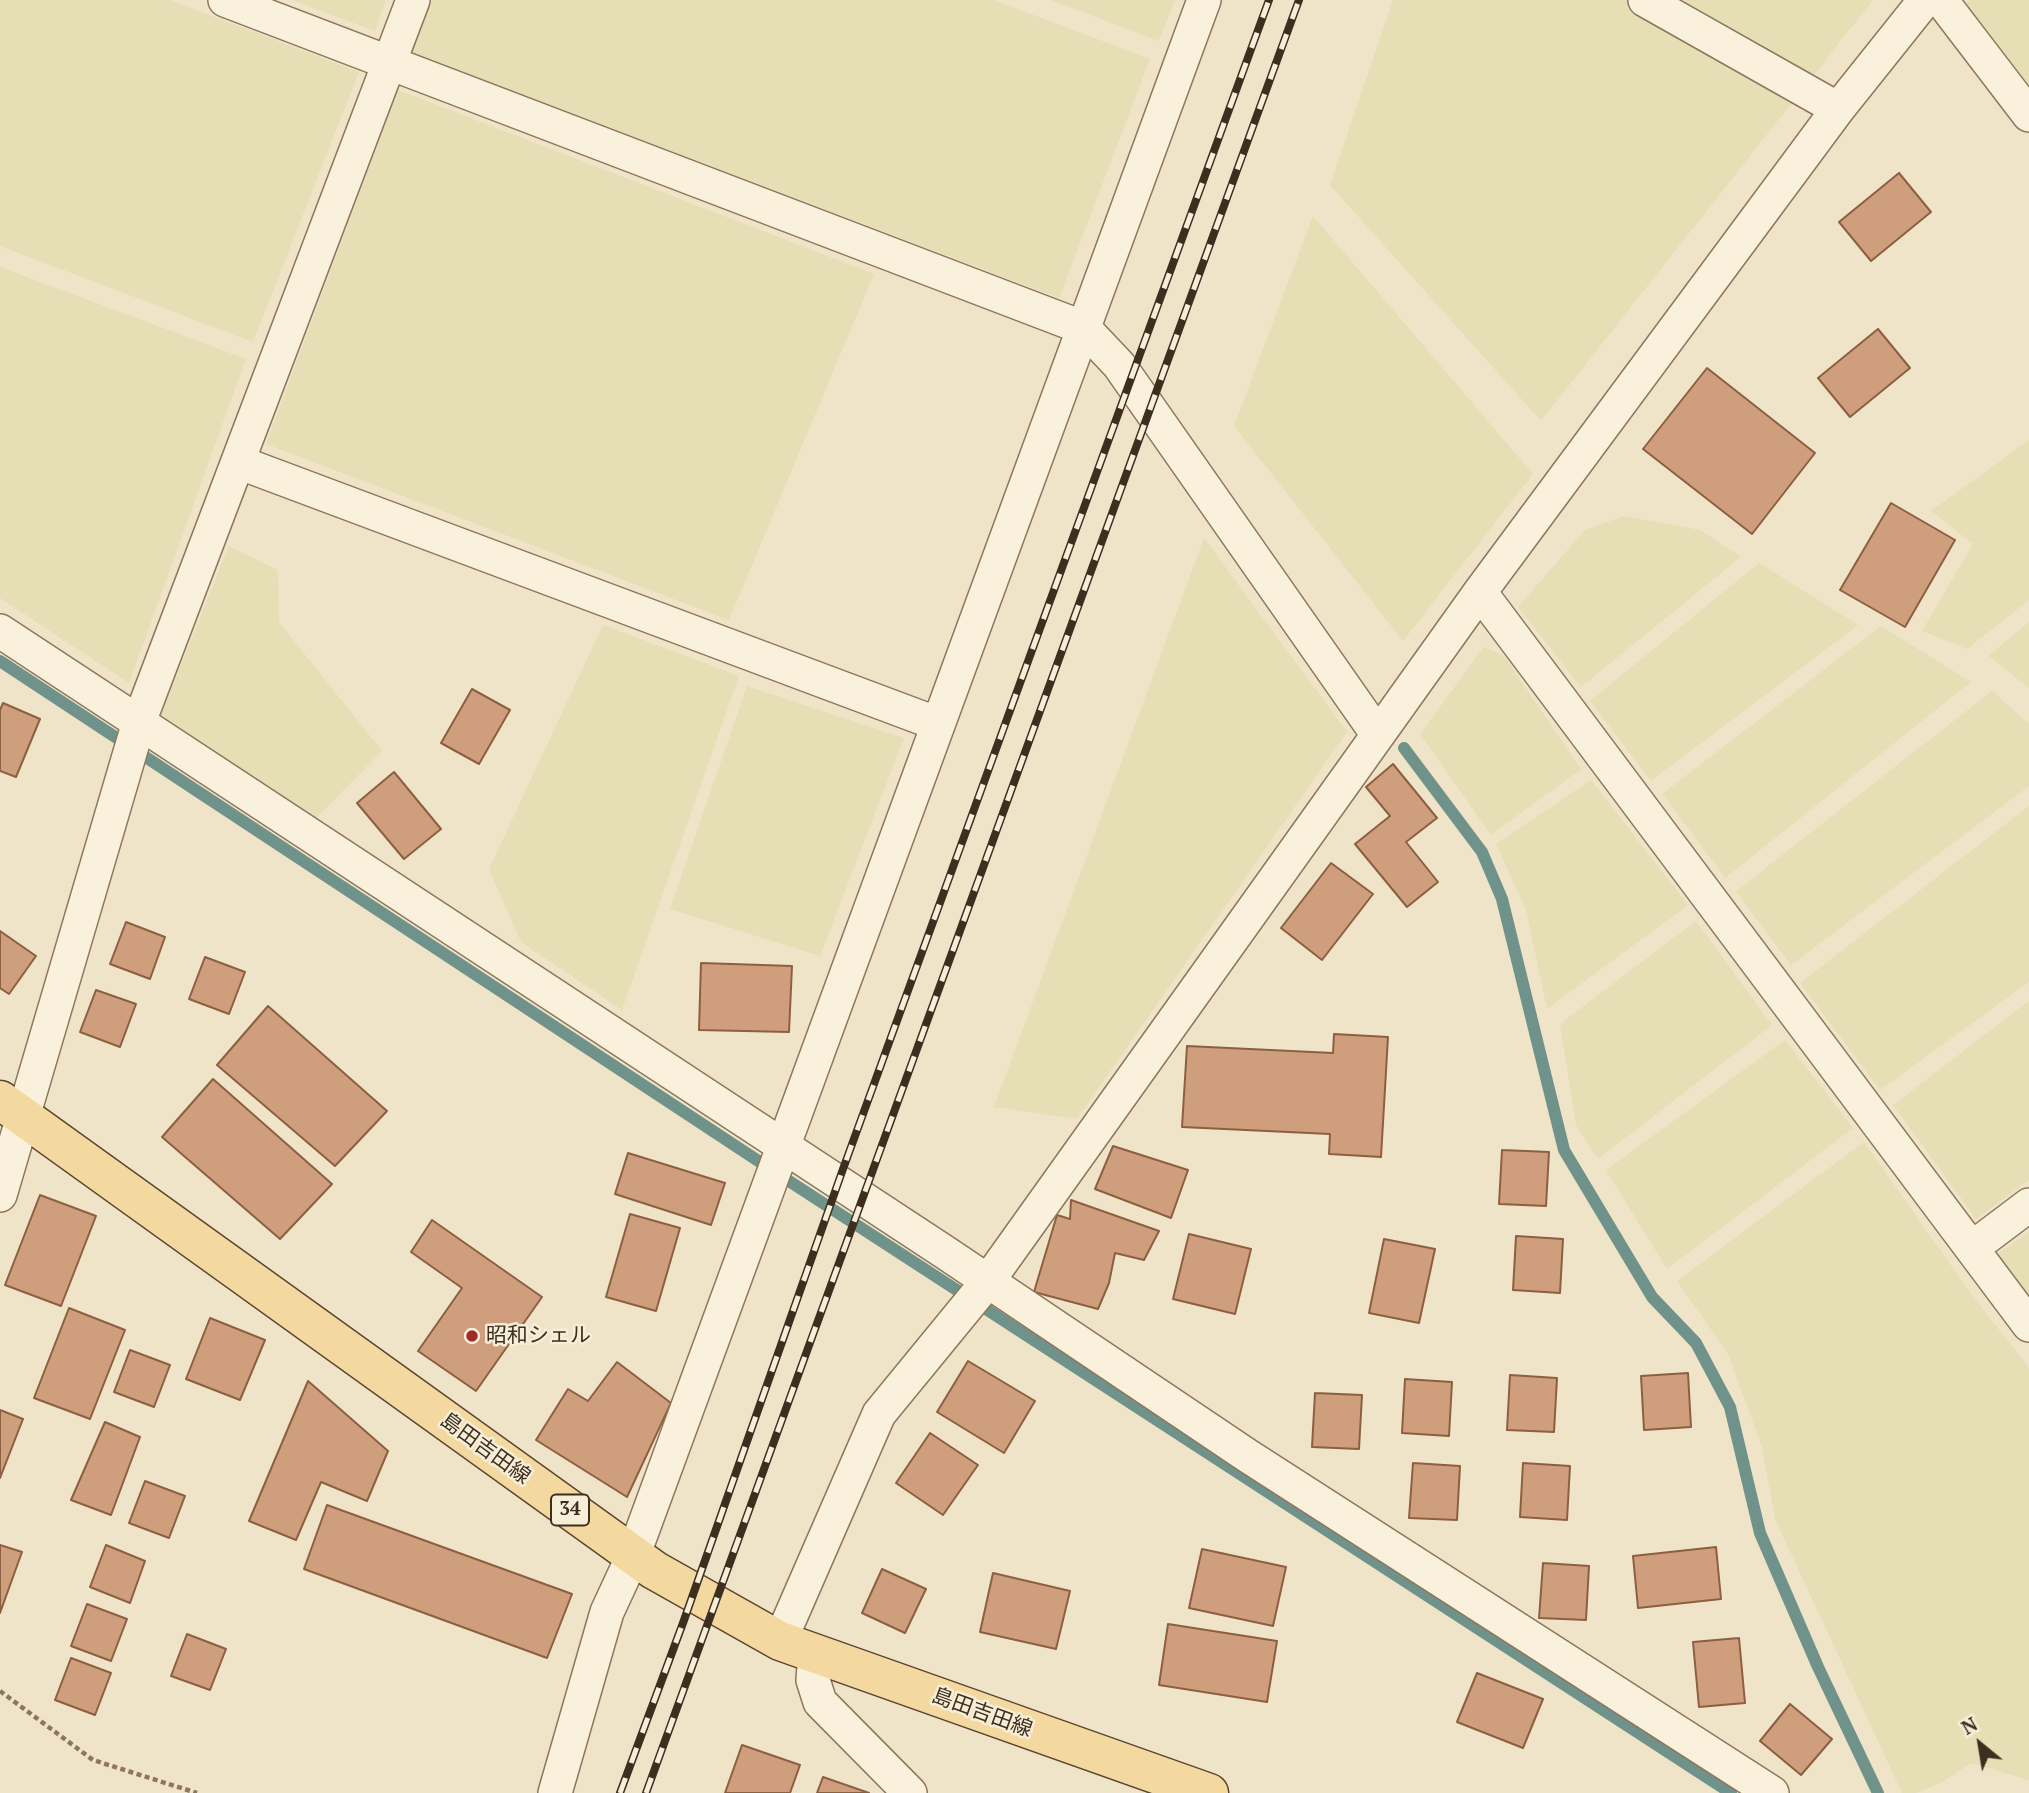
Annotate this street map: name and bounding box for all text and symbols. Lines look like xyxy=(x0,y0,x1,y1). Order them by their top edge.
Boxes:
place label: 昭和シェル xyxy=(486,1323,591,1349)
marker: 昭和シェル xyxy=(464,1328,480,1344)
street label: 島田吉田線 xyxy=(435,1408,535,1490)
road number: 34 xyxy=(551,1494,589,1526)
street label: 島田吉田線 xyxy=(928,1683,1036,1743)
north arrow xyxy=(1945,1709,2015,1779)
text: N xyxy=(1957,1711,1982,1740)

